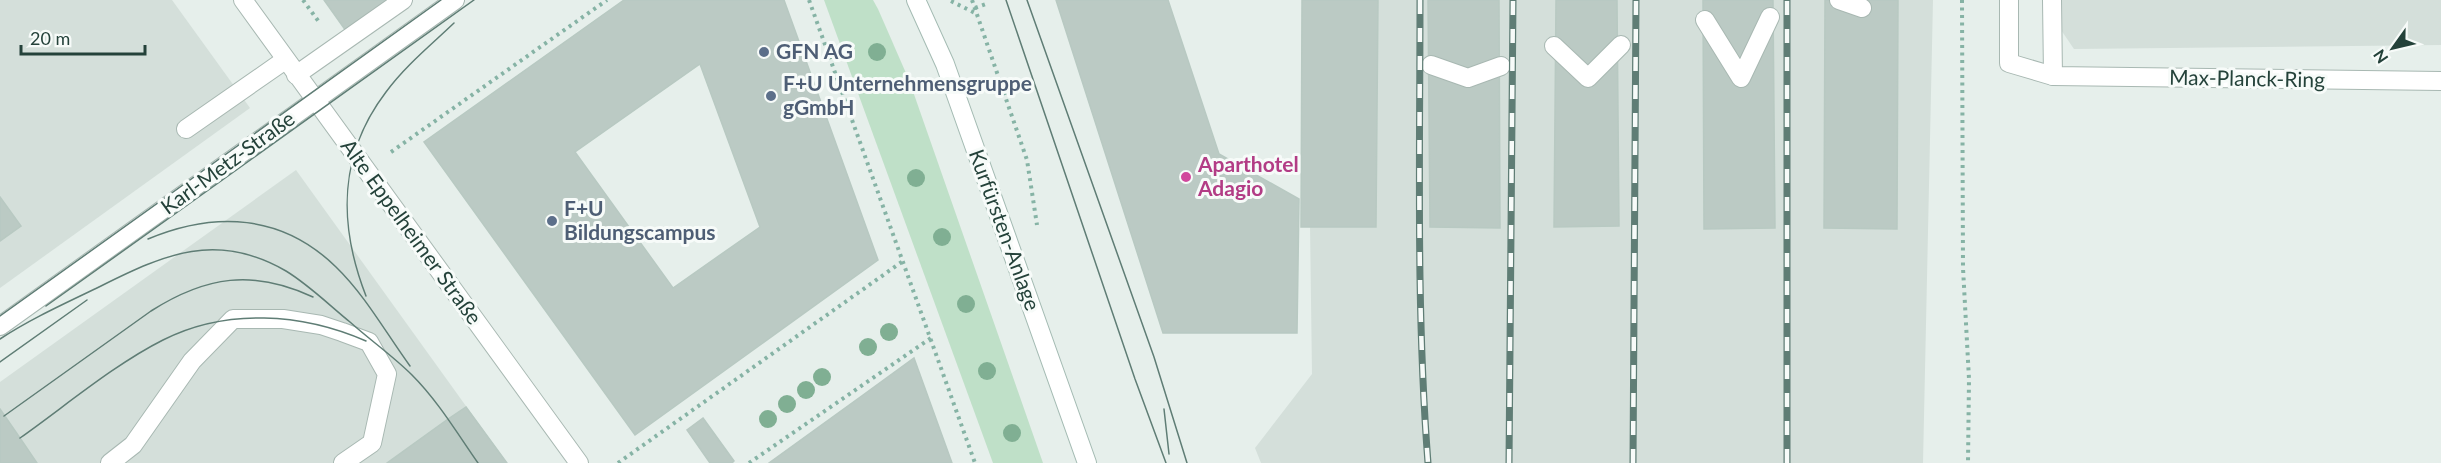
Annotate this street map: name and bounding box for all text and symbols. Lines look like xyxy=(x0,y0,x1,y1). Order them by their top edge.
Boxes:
scale bar xyxy=(21,18,146,56)
north arrow xyxy=(2363,18,2423,78)
text: 20 m xyxy=(30,27,70,49)
place label: GFN AG xyxy=(776,38,853,63)
marker: GFN AG xyxy=(757,45,771,59)
text: N xyxy=(2369,46,2391,67)
street label: Max-Planck-Ring xyxy=(2169,64,2325,91)
place label: F+U Unternehmensgruppe gGmbH xyxy=(783,70,1032,119)
marker: F+U Unternehmensgruppe gGmbH xyxy=(764,89,778,103)
street label: Karl-Metz-Straße xyxy=(155,105,299,219)
street label: Alte Eppelheimer Straße xyxy=(337,134,488,329)
street label: Kurfürsten-Anlage xyxy=(965,145,1046,313)
place label: Aparthotel Adagio xyxy=(1197,151,1299,200)
marker: Aparthotel Adagio xyxy=(1179,170,1193,184)
place label: F+U Bildungscampus xyxy=(564,195,715,244)
marker: F+U Bildungscampus xyxy=(545,214,559,228)

